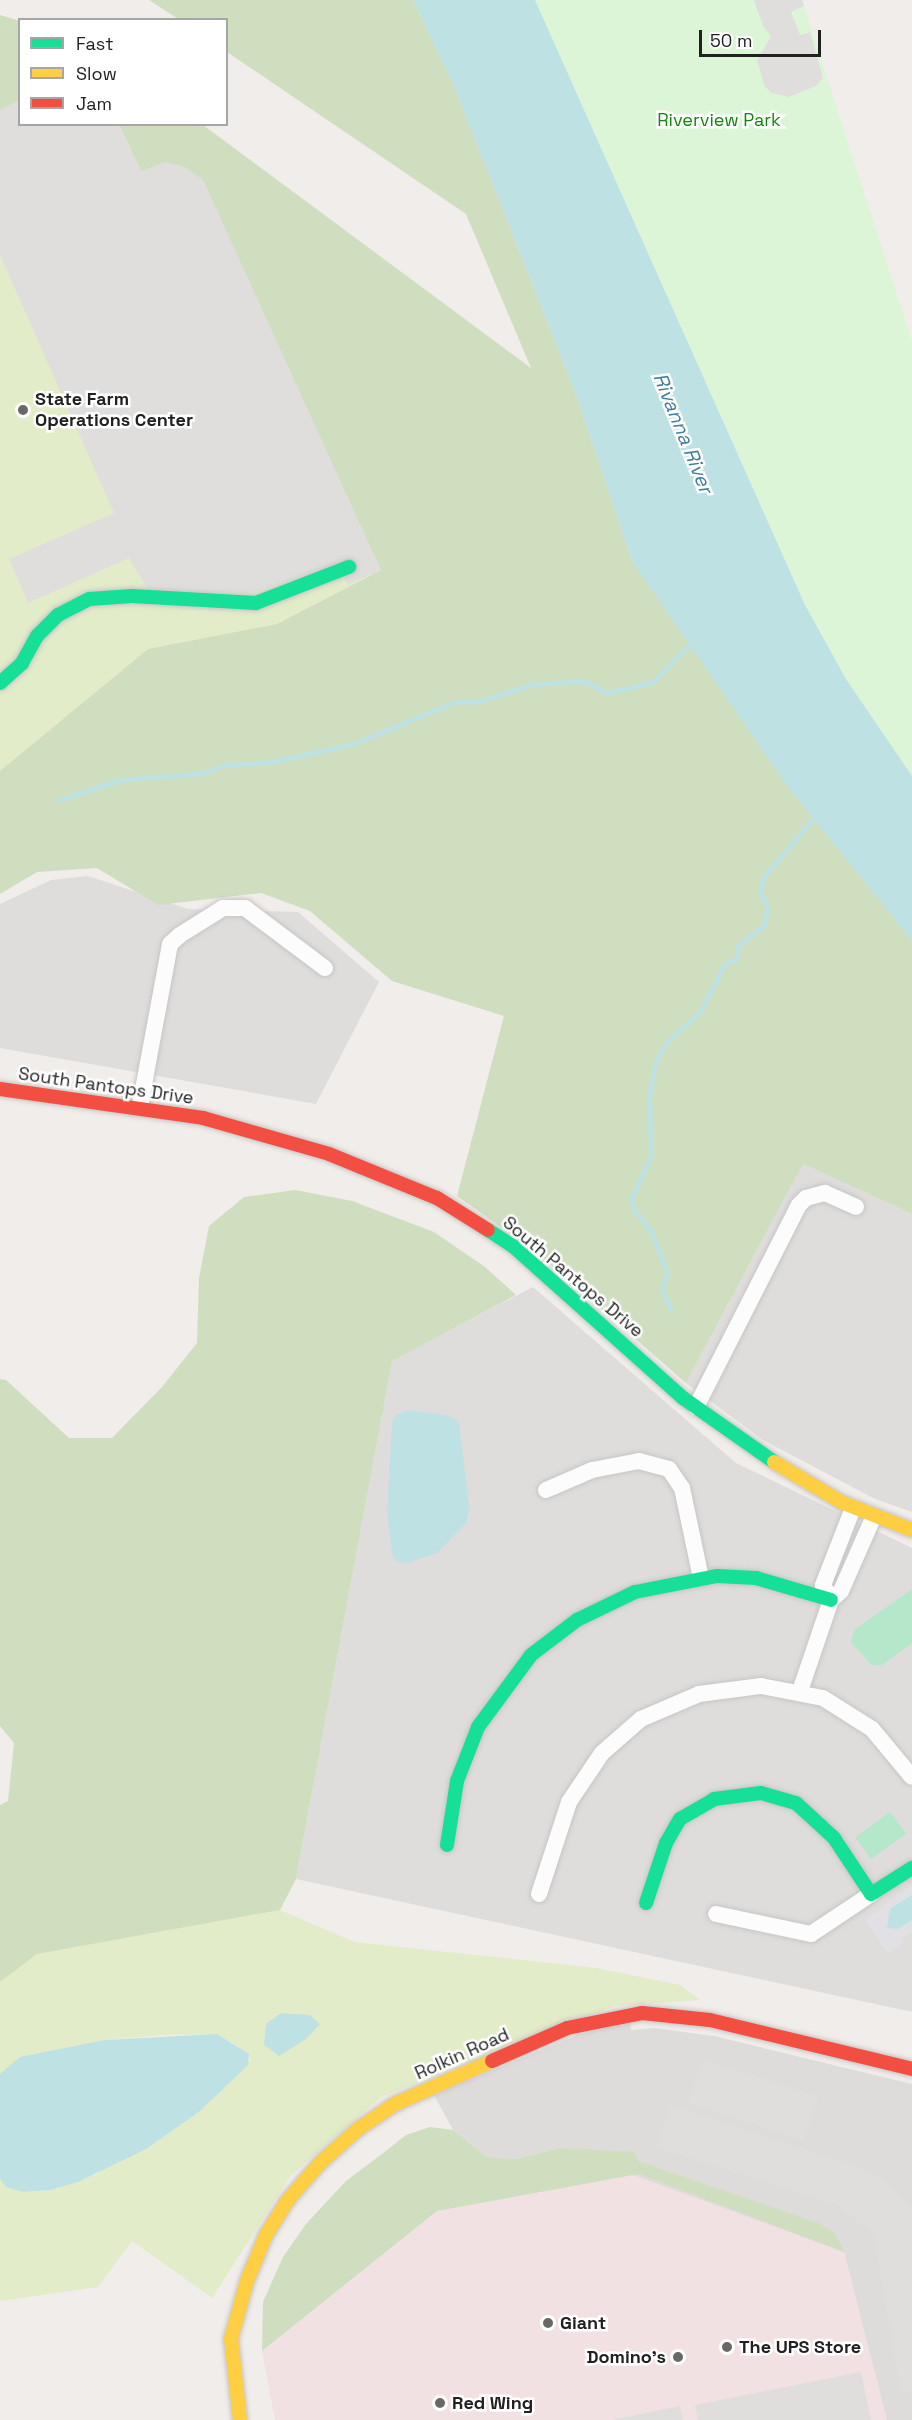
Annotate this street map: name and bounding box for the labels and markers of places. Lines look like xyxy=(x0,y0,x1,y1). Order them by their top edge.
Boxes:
place label: State Farm Operations Center xyxy=(35,389,193,432)
marker: State Farm Operations Center xyxy=(16,403,30,417)
place label: Giant xyxy=(560,2312,606,2334)
marker: Giant xyxy=(541,2316,555,2330)
place label: The UPS Store xyxy=(739,2336,861,2358)
marker: The UPS Store xyxy=(720,2340,734,2354)
place label: Domino's xyxy=(587,2346,666,2368)
marker: Domino's xyxy=(671,2350,685,2364)
place label: Red Wing xyxy=(452,2392,533,2414)
marker: Red Wing xyxy=(433,2396,447,2410)

